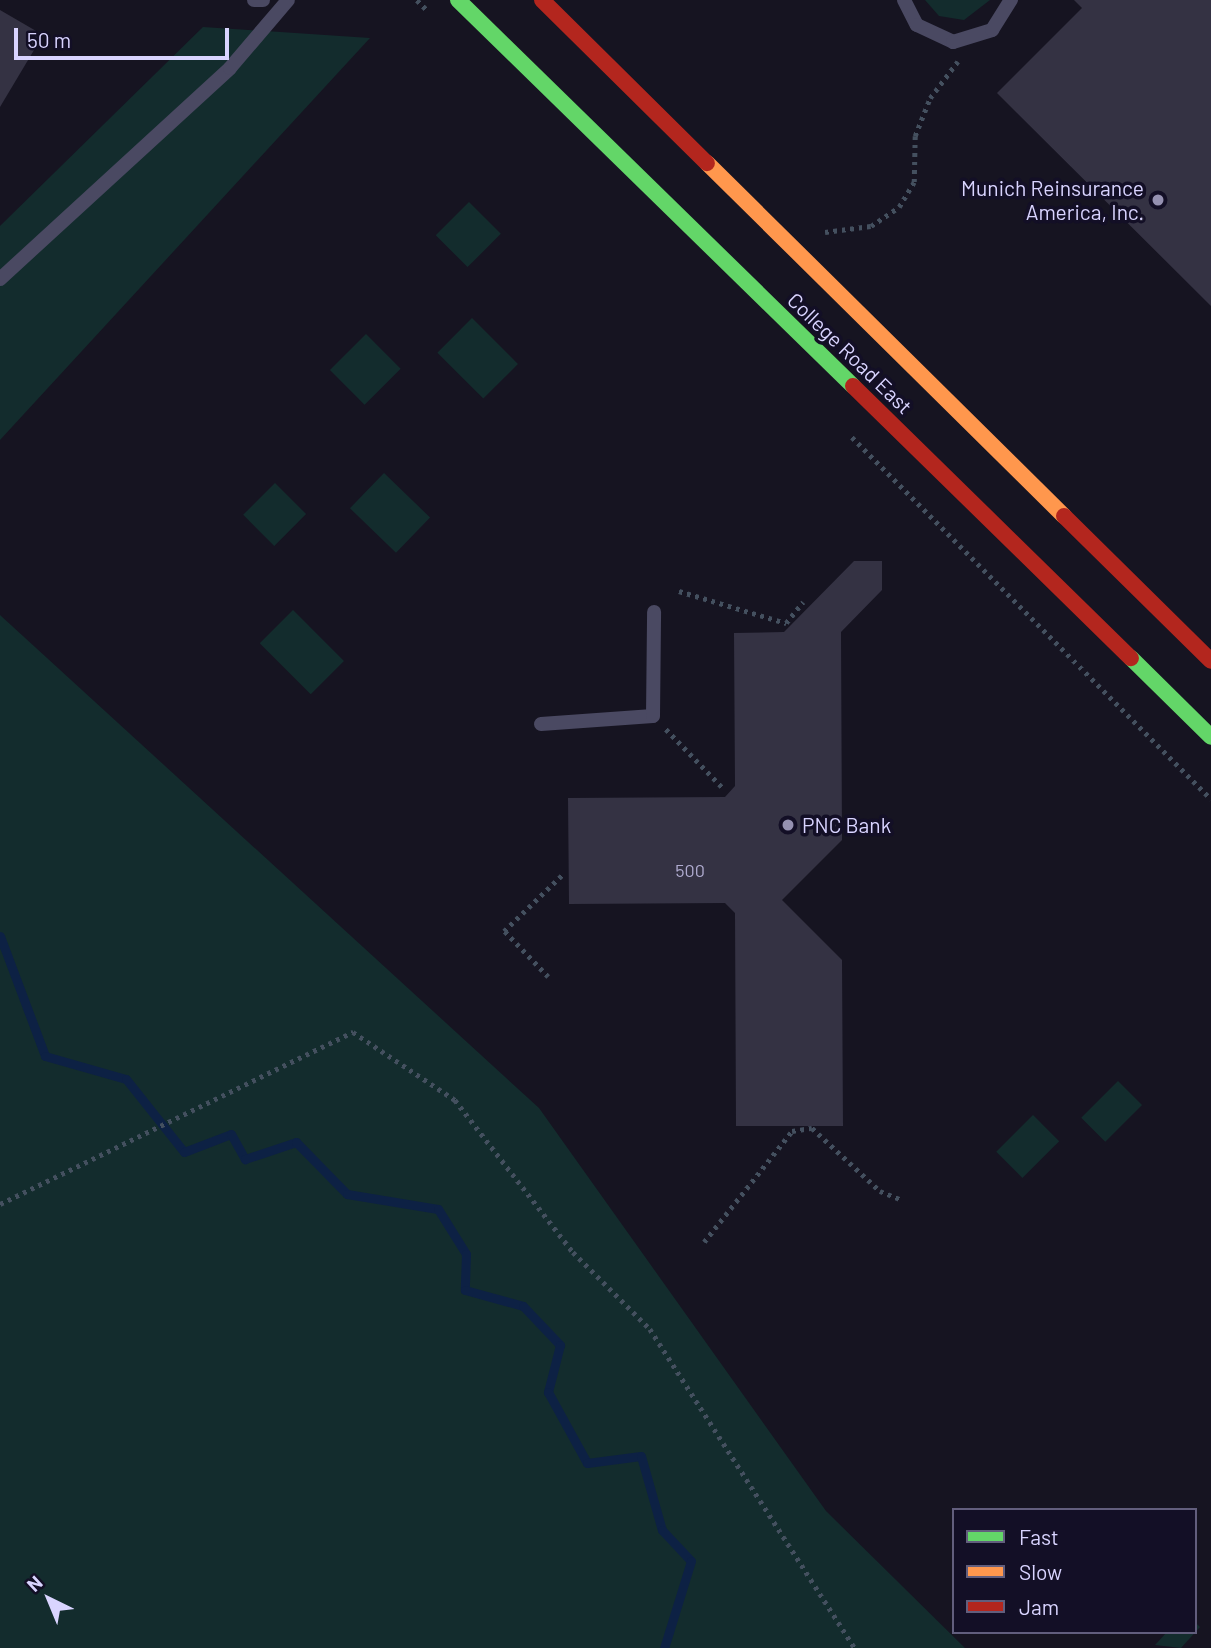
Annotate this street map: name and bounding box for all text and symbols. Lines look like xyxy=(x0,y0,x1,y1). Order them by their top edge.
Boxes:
scale bar xyxy=(18,14,233,58)
text: 50 m xyxy=(27,27,71,52)
place label: Munich Reinsurance America, Inc. xyxy=(961,175,1144,225)
marker: Munich Reinsurance America, Inc. xyxy=(1150,192,1166,208)
street label: College Road East xyxy=(782,287,918,419)
place label: PNC Bank xyxy=(802,812,891,838)
marker: PNC Bank xyxy=(780,817,796,833)
house number: 500 xyxy=(675,859,705,881)
legend xyxy=(952,1508,1197,1634)
text: Fast xyxy=(1019,1524,1059,1549)
text: Slow xyxy=(1019,1559,1062,1584)
north arrow xyxy=(14,1564,84,1634)
text: N xyxy=(22,1571,47,1596)
text: Jam xyxy=(1019,1594,1059,1619)

